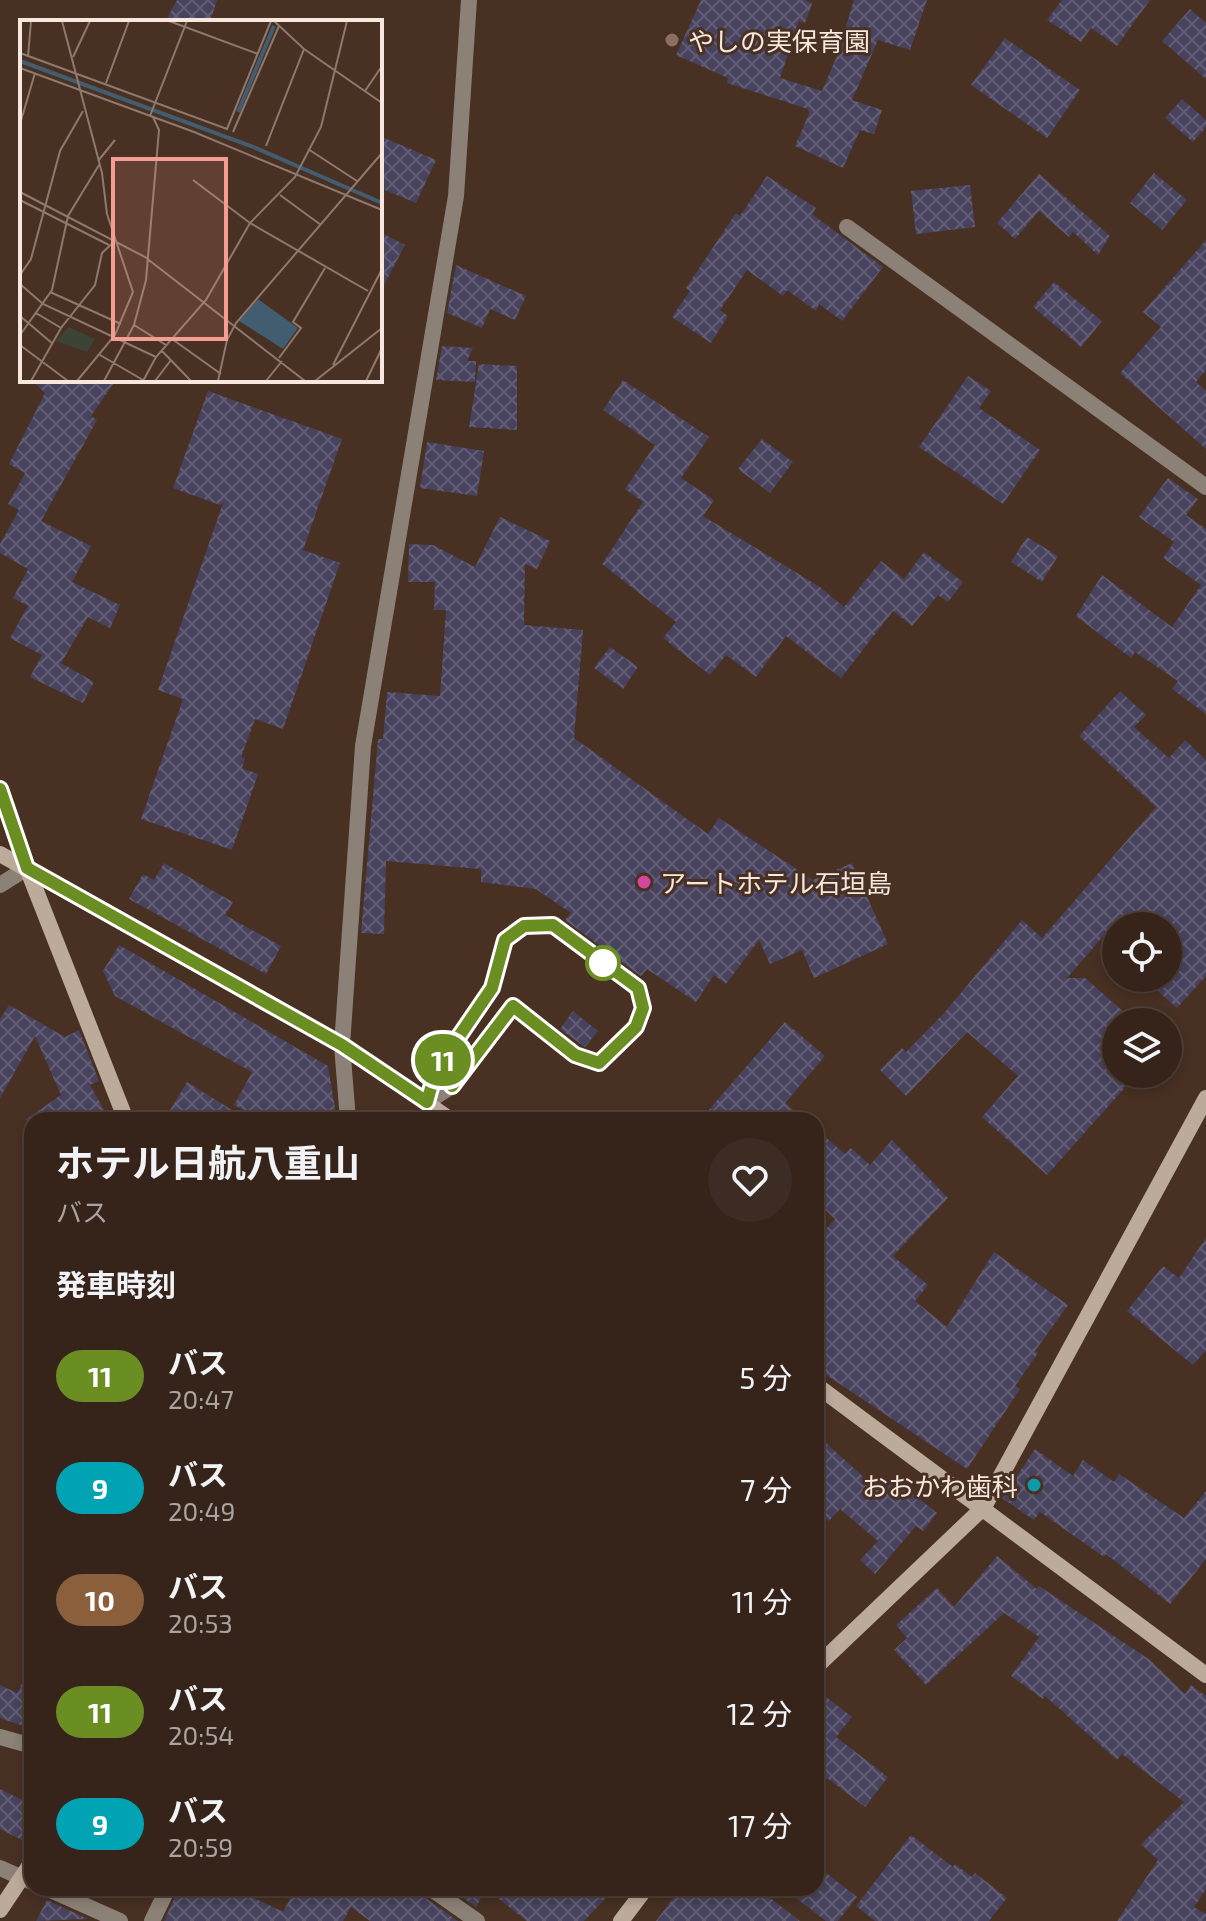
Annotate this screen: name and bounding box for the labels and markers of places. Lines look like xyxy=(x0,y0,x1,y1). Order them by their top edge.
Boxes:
place label: やしの実保育園 xyxy=(688,25,870,56)
marker: やしの実保育園 xyxy=(663,31,681,49)
place label: アートホテル石垣島 xyxy=(660,867,892,898)
marker: アートホテル石垣島 xyxy=(635,873,653,891)
unlabelled marker xyxy=(586,946,620,980)
place label: おおかわ歯科 xyxy=(862,1470,1018,1501)
marker: おおかわ歯科 xyxy=(1025,1476,1043,1494)

